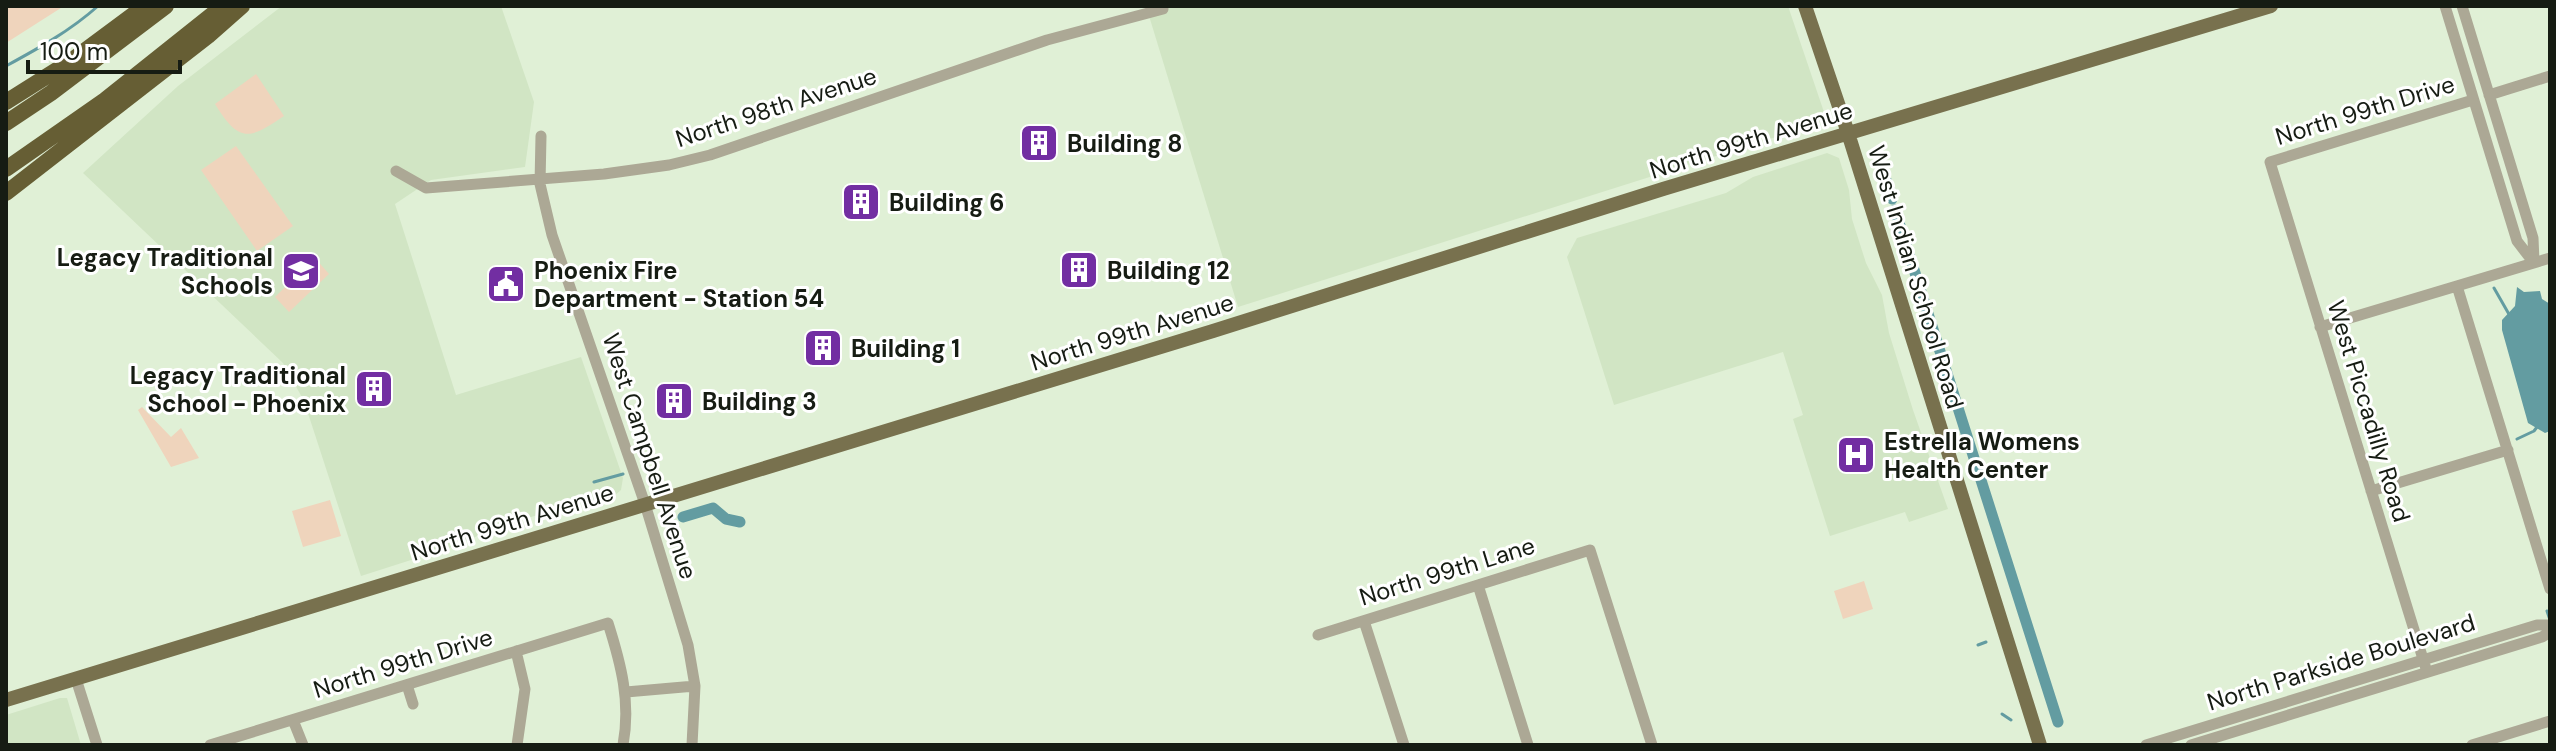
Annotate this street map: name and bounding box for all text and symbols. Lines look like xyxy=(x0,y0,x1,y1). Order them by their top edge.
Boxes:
scale bar xyxy=(28,24,180,74)
text: 100 m xyxy=(40,36,108,67)
street label: North 98th Avenue xyxy=(671,60,881,154)
street label: North 99th Drive xyxy=(2272,68,2458,152)
street label: North 99th Avenue xyxy=(1646,94,1856,186)
building icon: Building 8 xyxy=(1018,122,1060,164)
place label: Building 8 xyxy=(1067,128,1182,159)
street label: West Indian School Road xyxy=(1861,142,1971,412)
building icon: Building 6 xyxy=(840,181,882,223)
place label: Building 6 xyxy=(889,187,1004,218)
place label: Legacy Traditional Schools xyxy=(57,242,273,301)
building icon: Building 12 xyxy=(1058,249,1100,291)
school or university icon: Legacy Traditional Schools xyxy=(280,250,322,292)
place label: Phoenix Fire Department - Station 54 xyxy=(534,255,824,314)
place label: Building 12 xyxy=(1107,255,1230,286)
public building icon: Phoenix Fire Department - Station 54 xyxy=(485,263,527,305)
street label: North 99th Avenue xyxy=(1027,286,1237,378)
street label: West Piccadilly Road xyxy=(2321,296,2417,526)
building icon: Building 1 xyxy=(802,327,844,369)
street label: West Campbell Avenue xyxy=(596,329,704,583)
place label: Building 1 xyxy=(851,333,960,364)
place label: Legacy Traditional School - Phoenix xyxy=(130,360,346,419)
building icon: Legacy Traditional School - Phoenix xyxy=(353,368,395,410)
building icon: Building 3 xyxy=(653,380,695,422)
place label: Building 3 xyxy=(702,386,817,417)
place label: Estrella Womens Health Center xyxy=(1884,426,2080,485)
hospital icon: Estrella Womens Health Center xyxy=(1835,434,1877,476)
street label: North 99th Avenue xyxy=(407,476,617,568)
street label: North 99th Lane xyxy=(1355,530,1539,612)
street label: North Parkside Boulevard xyxy=(2203,606,2479,718)
street label: North 99th Drive xyxy=(310,621,496,705)

